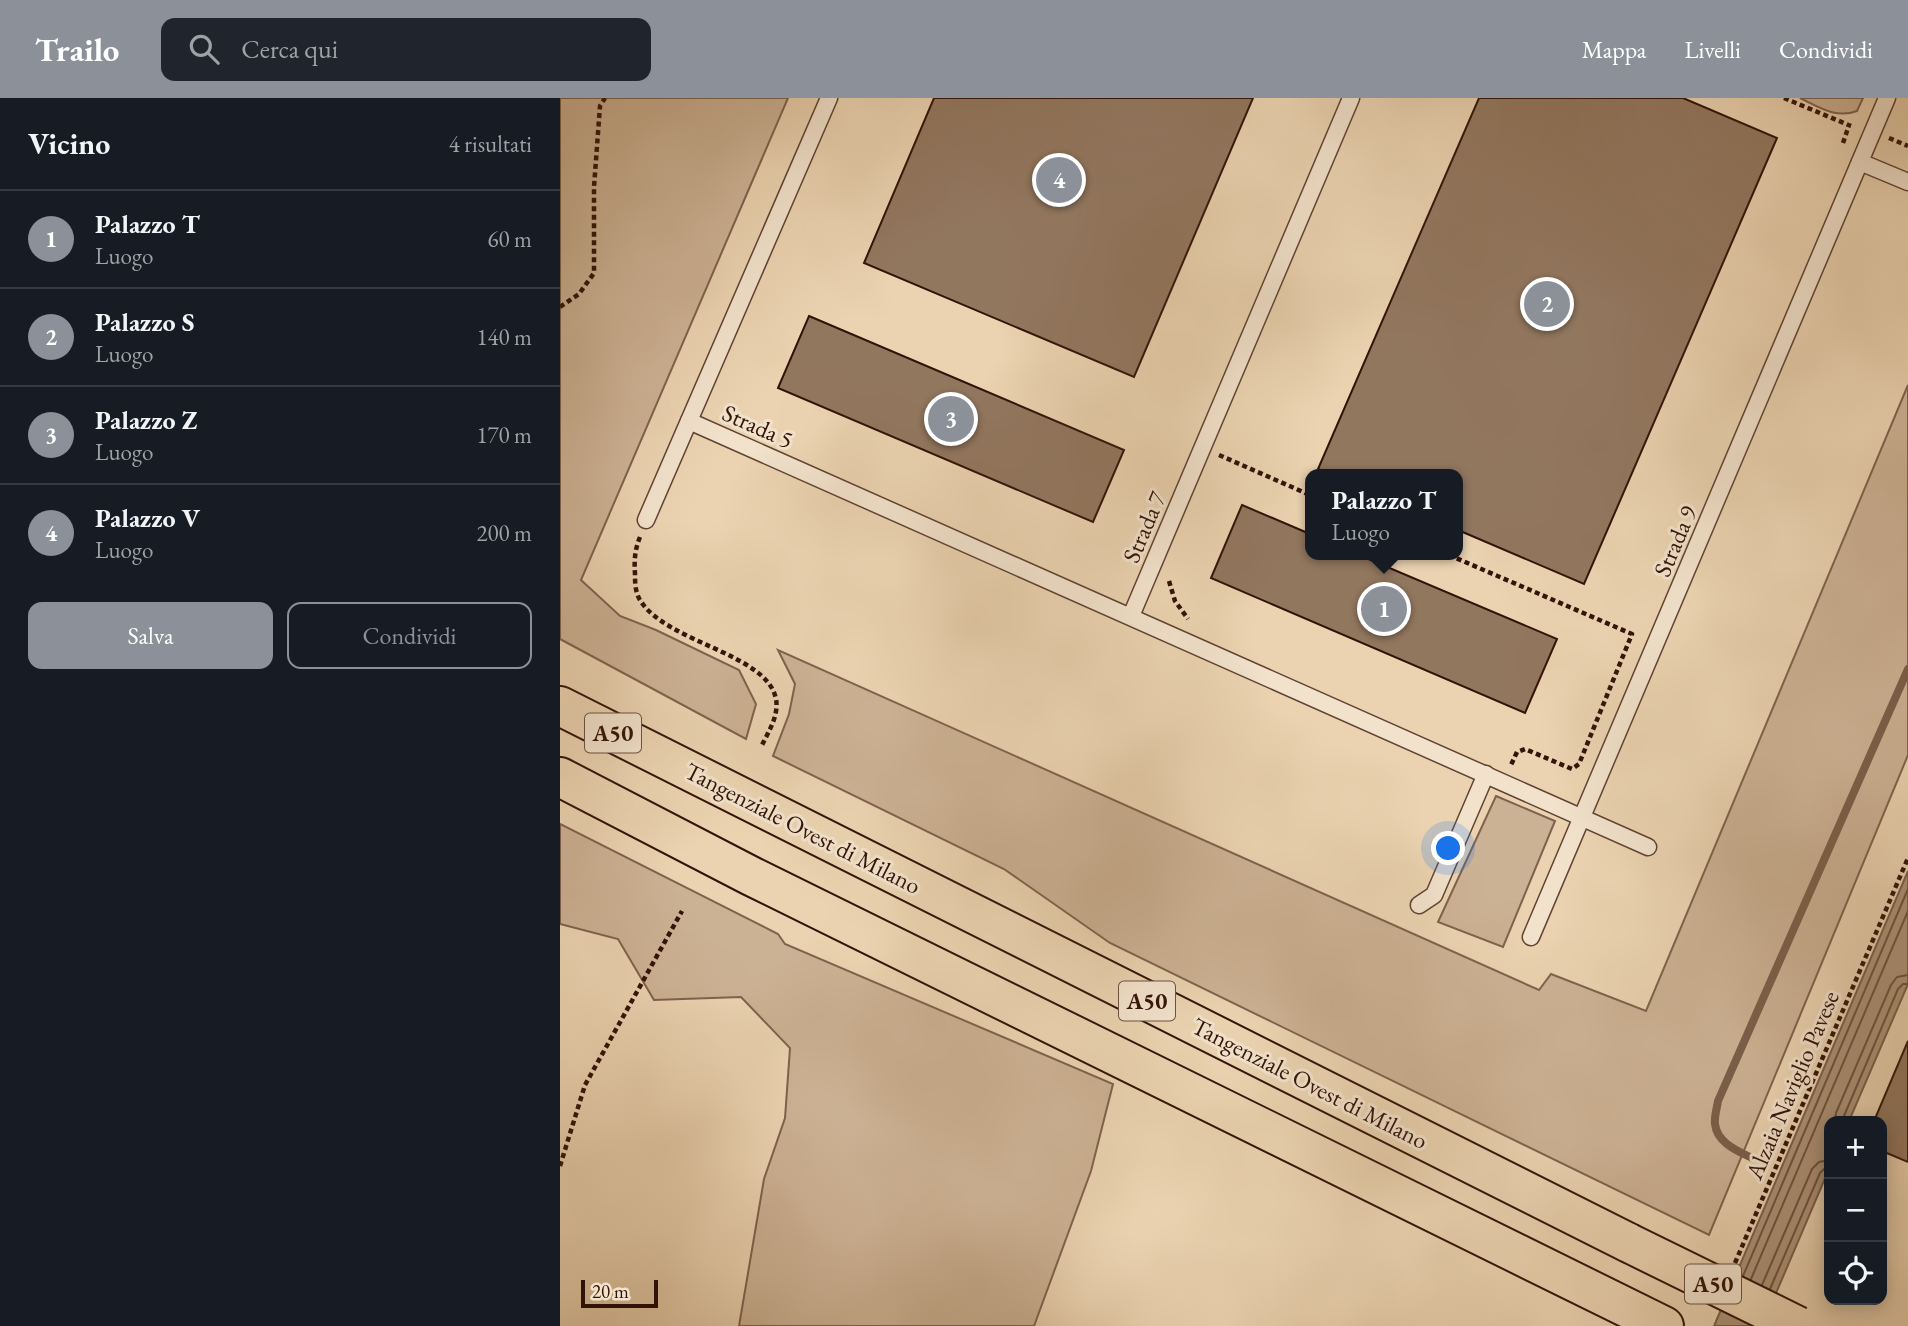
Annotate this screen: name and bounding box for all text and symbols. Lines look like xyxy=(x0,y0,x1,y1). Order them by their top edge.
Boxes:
search box xyxy=(161,18,651,81)
text: Trailo xyxy=(35,28,119,71)
icon: search xyxy=(185,30,223,68)
text: Cerca qui xyxy=(241,32,338,66)
text: Mappa xyxy=(1582,34,1646,65)
text: Livelli xyxy=(1684,34,1741,65)
text: Condividi xyxy=(1779,34,1873,65)
text: Vicino xyxy=(28,124,110,163)
text: 4 risultati xyxy=(449,129,532,159)
pin: 4 xyxy=(1036,154,1082,206)
text: Palazzo T xyxy=(95,207,200,241)
text: 1 xyxy=(45,224,57,254)
text: 60 m xyxy=(487,224,532,254)
text: Luogo xyxy=(95,241,153,271)
pin: 2 xyxy=(1524,278,1570,330)
text: Palazzo S xyxy=(95,305,195,339)
text: 2 xyxy=(45,322,57,352)
text: 140 m xyxy=(476,322,532,352)
text: Luogo xyxy=(95,339,153,369)
pin: 3 xyxy=(928,393,974,445)
street label: Strada 5 xyxy=(718,397,798,455)
text: Palazzo Z xyxy=(95,403,197,437)
text: 3 xyxy=(45,420,57,450)
text: 170 m xyxy=(476,420,532,450)
text: Luogo xyxy=(95,437,153,467)
popup xyxy=(1305,469,1463,560)
text: Palazzo T xyxy=(1332,483,1436,517)
street label: Strada 7 xyxy=(1115,486,1173,567)
street label: Strada 9 xyxy=(1646,500,1704,581)
text: Palazzo V xyxy=(95,501,200,535)
text: Luogo xyxy=(1332,517,1390,547)
text: 4 xyxy=(45,518,57,548)
text: 200 m xyxy=(476,518,532,548)
text: Luogo xyxy=(95,535,153,565)
pin: 1 xyxy=(1361,583,1407,635)
button: Salva xyxy=(28,602,273,669)
button: Condividi xyxy=(287,602,532,669)
road number: A50 xyxy=(585,713,641,752)
street label: Tangenziale Ovest di Milano xyxy=(680,755,926,901)
your location xyxy=(1431,831,1465,865)
road number: A50 xyxy=(1119,982,1175,1020)
street label: Alzaia Naviglio Pavese xyxy=(1738,986,1846,1185)
street label: Tangenziale Ovest di Milano xyxy=(1187,1010,1433,1156)
map controls xyxy=(1824,1116,1887,1305)
button: + xyxy=(1824,1116,1887,1179)
button: − xyxy=(1824,1179,1887,1242)
button: locate xyxy=(1824,1242,1887,1305)
road number: A50 xyxy=(1685,1264,1741,1303)
scale bar xyxy=(581,1277,658,1309)
text: 20 m xyxy=(592,1279,629,1304)

